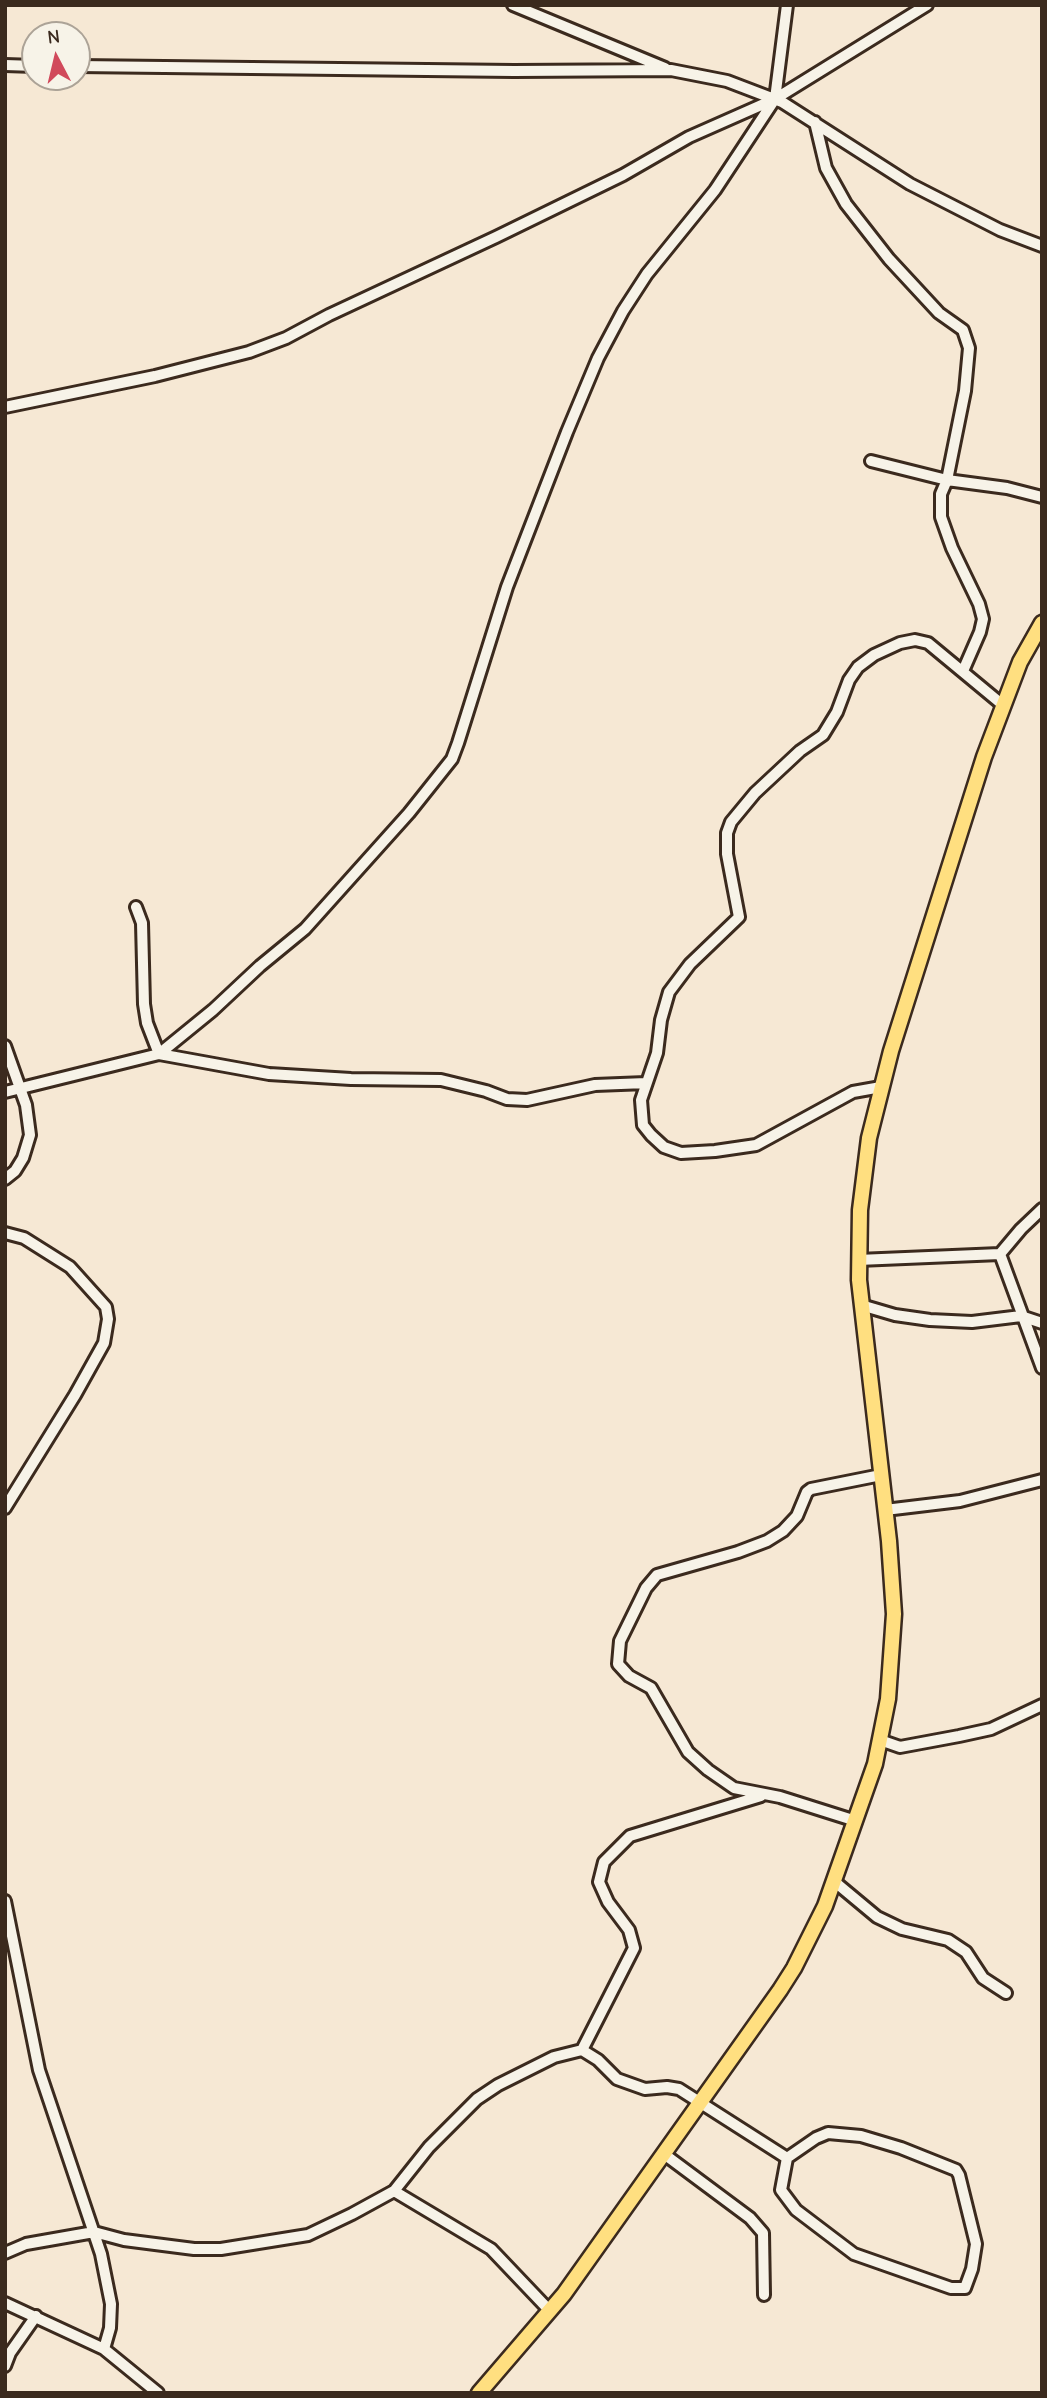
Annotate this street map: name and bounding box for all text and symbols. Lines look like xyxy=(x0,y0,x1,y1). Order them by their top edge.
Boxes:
north arrow xyxy=(21,21,91,91)
text: N xyxy=(46,25,61,49)

